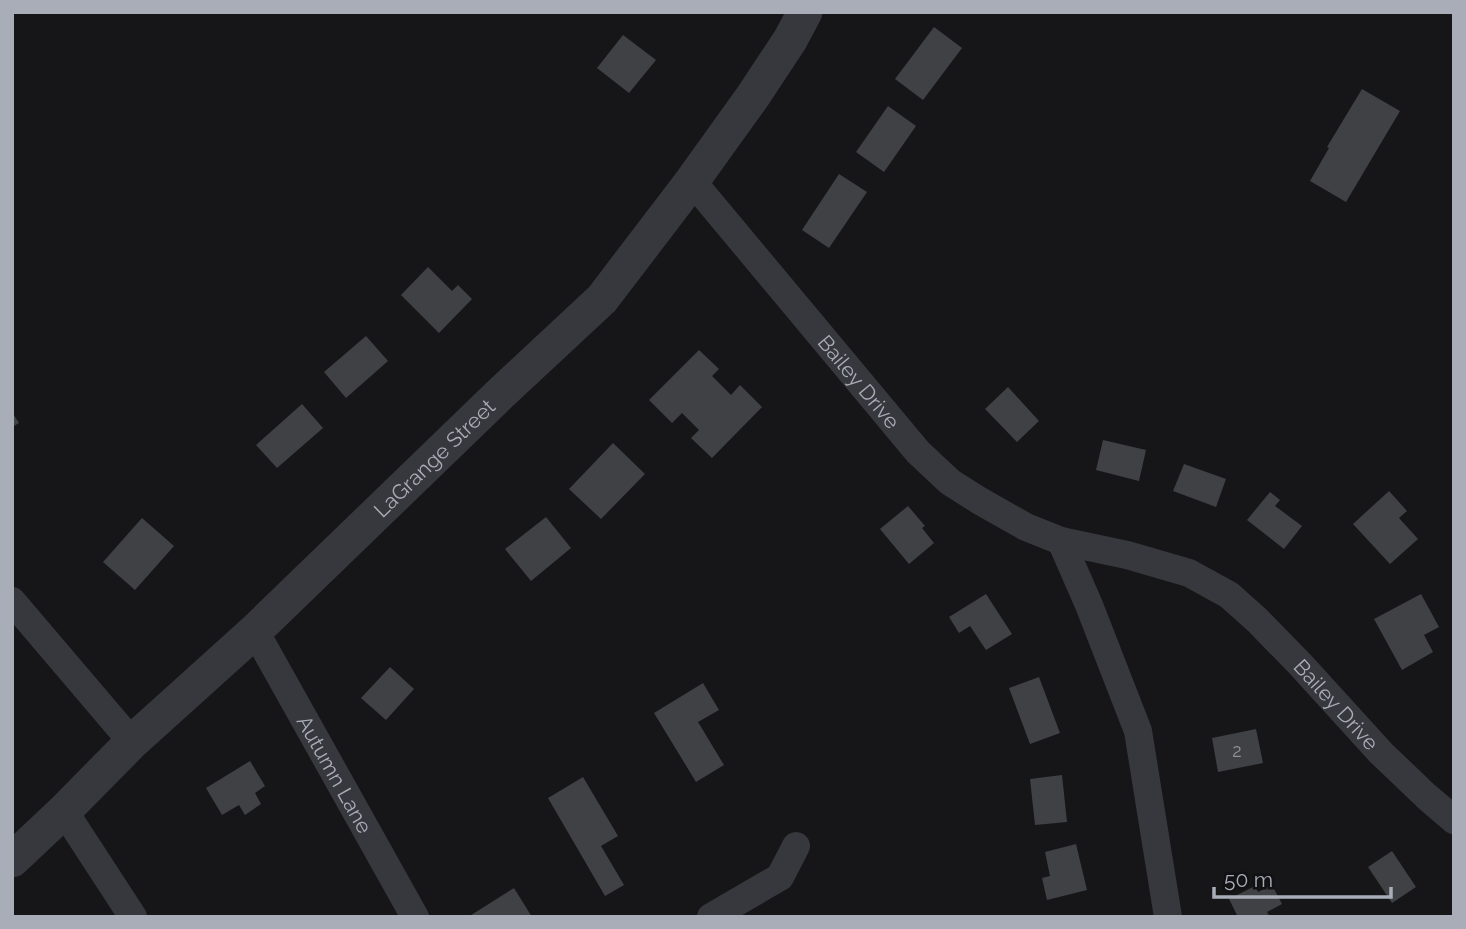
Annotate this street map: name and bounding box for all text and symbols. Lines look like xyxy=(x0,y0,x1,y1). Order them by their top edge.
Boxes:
street label: Bailey Drive xyxy=(813,330,905,433)
street label: LaGrange Street xyxy=(368,394,500,522)
street label: Bailey Drive xyxy=(1289,654,1384,755)
street label: Autumn Lane xyxy=(292,711,378,837)
house number: 2 xyxy=(1232,740,1242,761)
scale bar xyxy=(1214,856,1391,900)
text: 50 m xyxy=(1224,867,1273,892)

